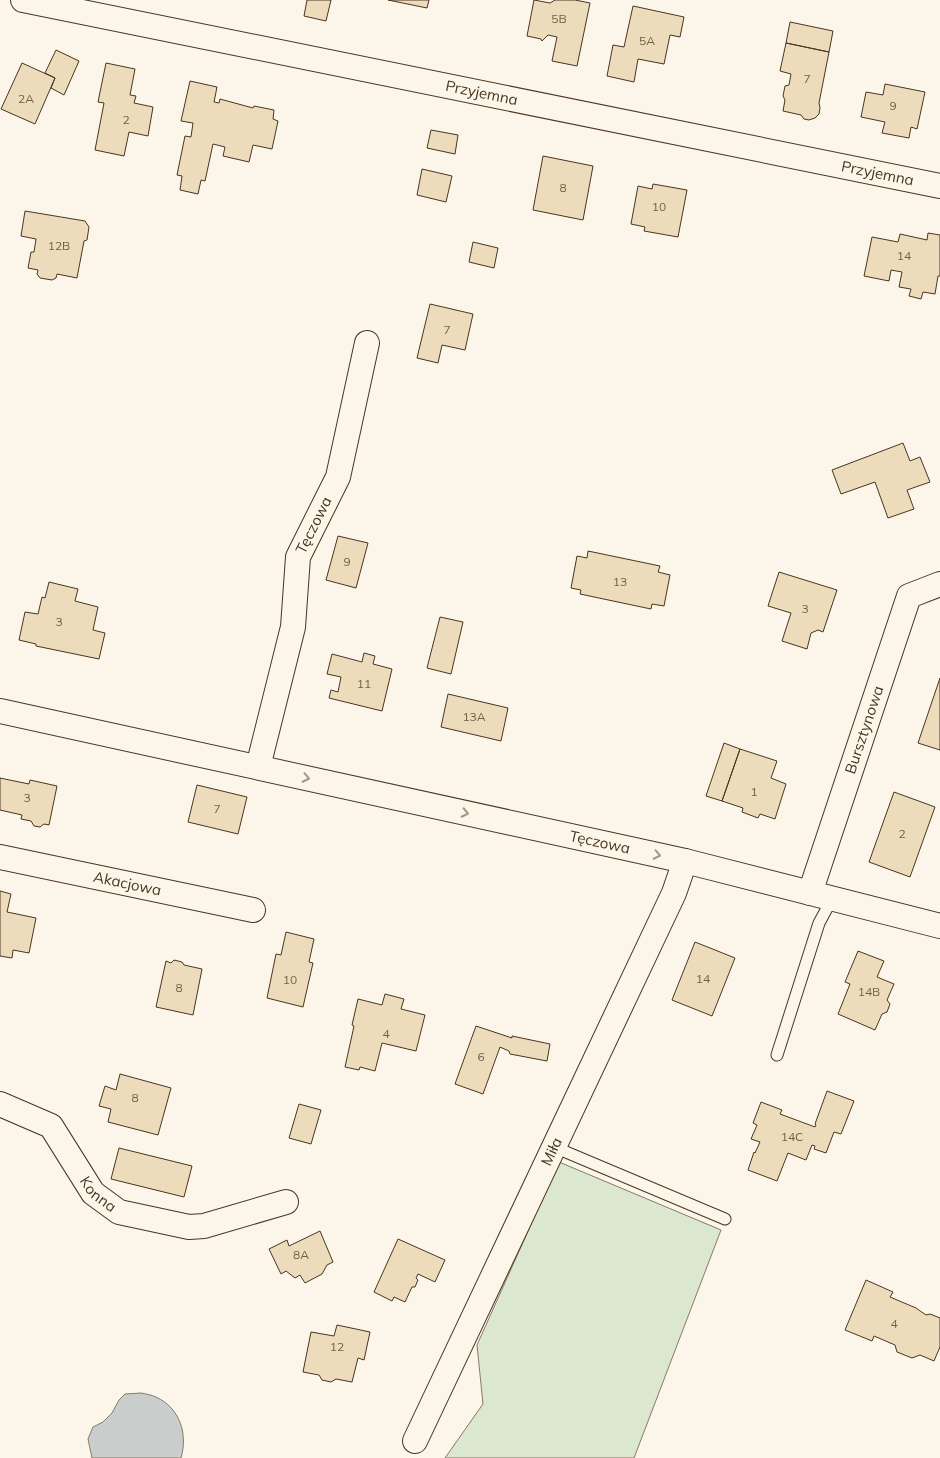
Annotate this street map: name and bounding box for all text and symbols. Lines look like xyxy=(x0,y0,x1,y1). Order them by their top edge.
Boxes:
house number: 5B xyxy=(551,11,567,26)
house number: 5A xyxy=(639,33,655,48)
house number: 7 xyxy=(803,71,811,86)
street label: Przyjemna xyxy=(444,76,520,109)
house number: 2A xyxy=(18,91,34,106)
house number: 9 xyxy=(889,98,897,113)
house number: 2 xyxy=(122,112,130,127)
street label: Przyjemna xyxy=(840,156,916,189)
house number: 8 xyxy=(559,180,567,195)
house number: 10 xyxy=(652,199,666,214)
house number: 12B xyxy=(48,238,70,253)
house number: 14 xyxy=(897,248,911,263)
house number: 7 xyxy=(443,322,451,337)
street label: Tęczowa xyxy=(291,493,336,557)
house number: 9 xyxy=(343,554,351,569)
house number: 13 xyxy=(613,574,627,589)
house number: 3 xyxy=(801,601,809,616)
house number: 3 xyxy=(55,614,63,629)
house number: 11 xyxy=(357,676,371,691)
street label: Bursztynowa xyxy=(840,683,887,776)
house number: 13A xyxy=(462,709,486,724)
one-way arrow xyxy=(301,772,310,783)
house number: 1 xyxy=(750,784,758,799)
house number: 3 xyxy=(23,790,31,805)
house number: 7 xyxy=(213,801,221,816)
one-way arrow xyxy=(460,807,469,818)
street label: Tęczowa xyxy=(568,826,632,858)
house number: 2 xyxy=(898,826,906,841)
one-way arrow xyxy=(653,849,662,860)
street label: Akacjowa xyxy=(92,867,163,900)
house number: 14 xyxy=(696,971,710,986)
house number: 10 xyxy=(283,972,297,987)
house number: 8 xyxy=(175,980,183,995)
house number: 14B xyxy=(858,984,880,999)
house number: 4 xyxy=(382,1026,390,1041)
house number: 6 xyxy=(477,1049,485,1064)
house number: 8 xyxy=(131,1090,139,1105)
house number: 14C xyxy=(781,1129,803,1144)
street label: Miła xyxy=(536,1134,566,1169)
street label: Konna xyxy=(76,1173,120,1216)
house number: 8A xyxy=(293,1247,309,1262)
house number: 4 xyxy=(890,1316,898,1331)
house number: 12 xyxy=(330,1339,344,1354)

